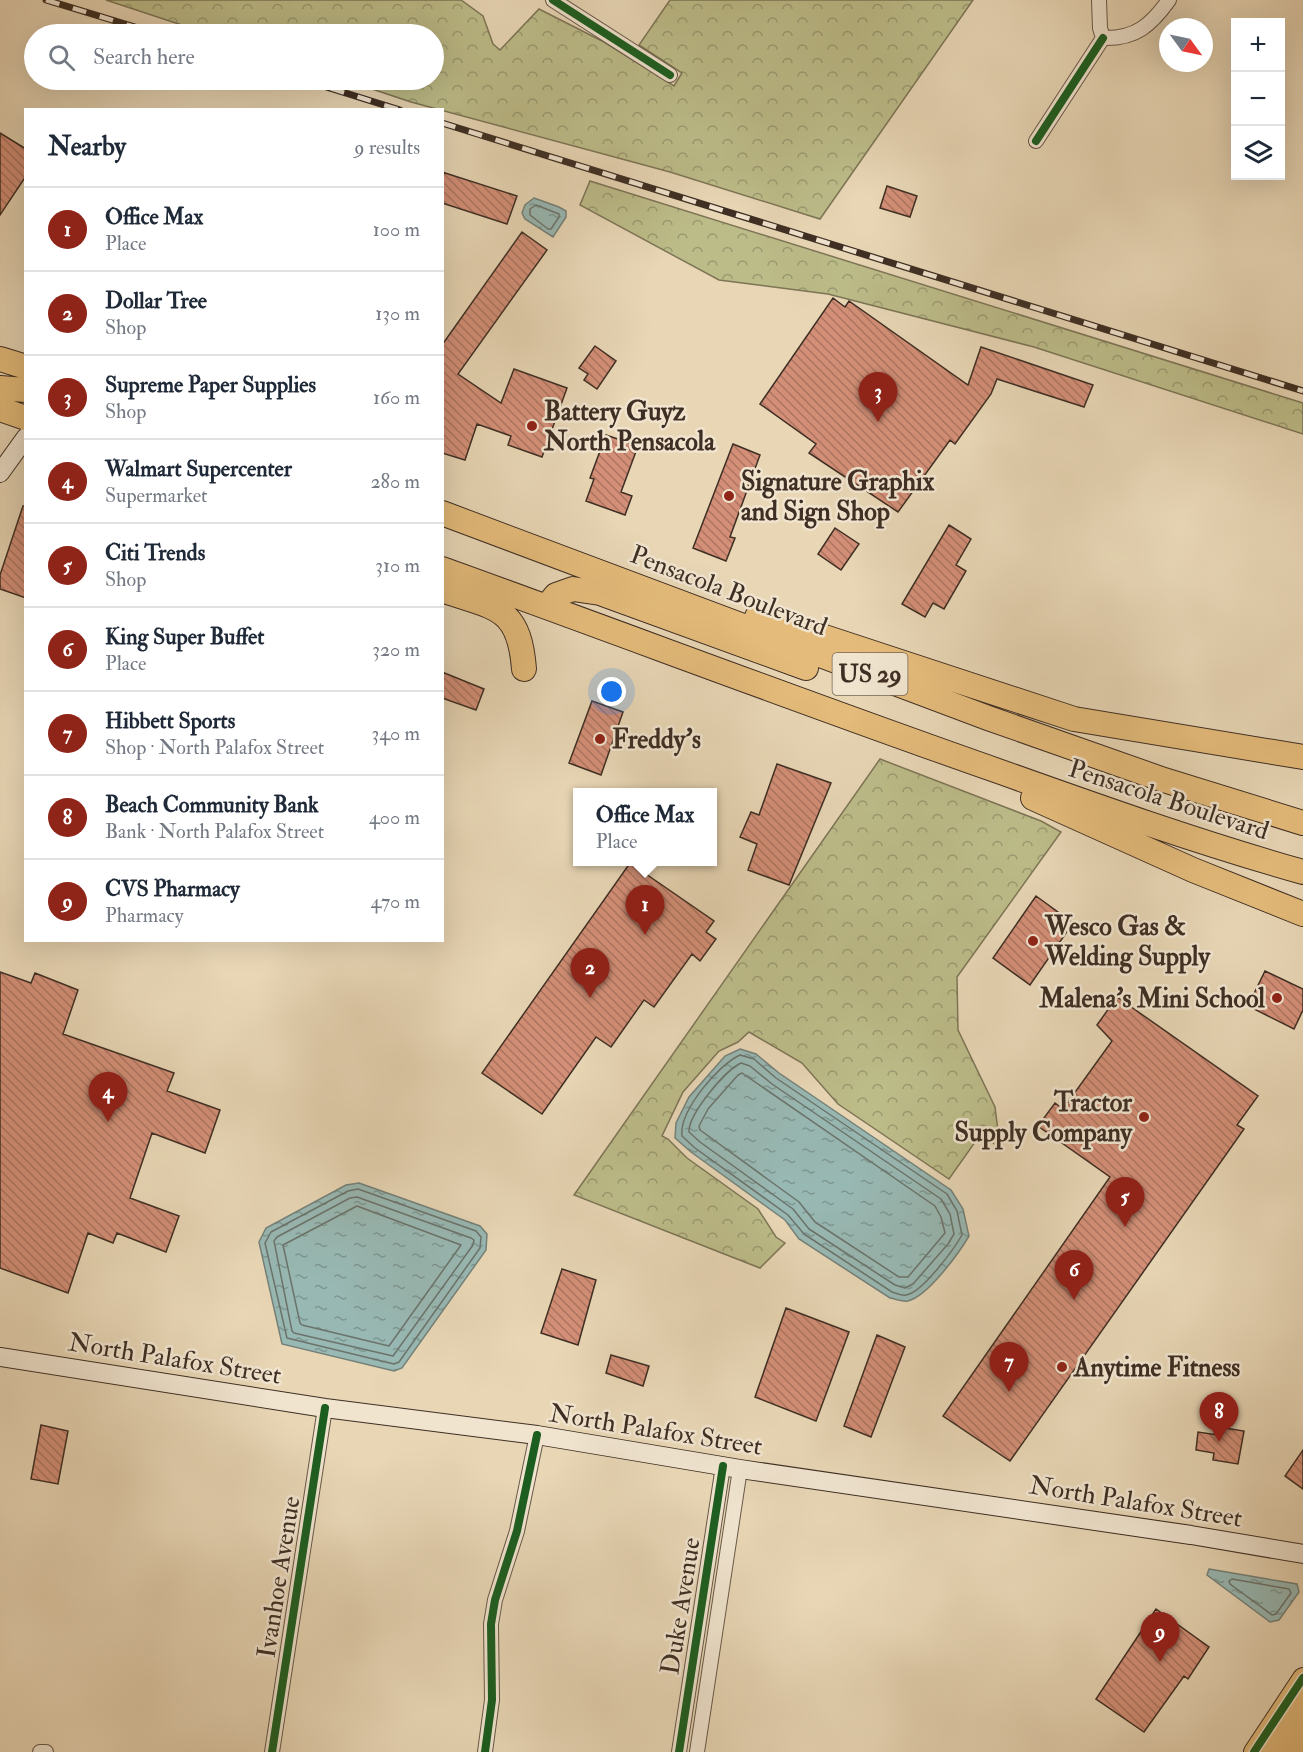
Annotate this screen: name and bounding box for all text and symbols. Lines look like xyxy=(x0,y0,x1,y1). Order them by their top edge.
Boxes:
north arrow xyxy=(1159,18,1213,72)
map controls xyxy=(1231,18,1285,180)
button: + xyxy=(1231,18,1285,72)
search box xyxy=(24,24,444,90)
icon: search xyxy=(45,41,78,74)
text: Search here xyxy=(93,43,195,71)
button: − xyxy=(1231,72,1285,126)
button: layers xyxy=(1231,126,1285,180)
text: Nearby xyxy=(48,131,126,163)
text: 9 results xyxy=(354,135,420,160)
text: Office Max xyxy=(105,203,203,231)
text: 1 xyxy=(64,217,71,242)
text: 100 m xyxy=(373,217,420,242)
text: Place xyxy=(105,231,146,256)
text: Dollar Tree xyxy=(105,287,207,315)
text: 2 xyxy=(62,301,73,326)
text: 130 m xyxy=(375,301,420,326)
text: Shop xyxy=(105,315,146,340)
text: Supreme Paper Supplies xyxy=(105,371,316,399)
pin: 3 xyxy=(858,372,898,422)
text: 3 xyxy=(64,385,71,410)
text: 160 m xyxy=(373,385,420,410)
place label: Battery Guyz North Pensacola xyxy=(543,396,716,458)
text: Shop xyxy=(105,399,146,424)
marker: Battery Guyz North Pensacola xyxy=(525,419,539,433)
text: Walmart Supercenter xyxy=(105,455,292,483)
place label: Signature Graphix and Sign Shop xyxy=(741,466,935,529)
text: 4 xyxy=(62,469,73,494)
text: 280 m xyxy=(370,469,420,494)
text: Supermarket xyxy=(105,483,208,508)
marker: Signature Graphix and Sign Shop xyxy=(722,489,736,503)
text: Citi Trends xyxy=(105,539,205,567)
street label: Pensacola Boulevard xyxy=(626,539,832,643)
text: 5 xyxy=(63,553,72,578)
text: 310 m xyxy=(375,553,420,578)
text: Shop xyxy=(105,567,146,592)
text: King Super Buffet xyxy=(105,623,264,651)
text: 6 xyxy=(62,637,73,662)
text: 320 m xyxy=(372,637,420,662)
text: Place xyxy=(105,651,146,676)
road number: US 29 xyxy=(832,653,908,695)
your location xyxy=(597,677,626,706)
text: Hibbett Sports xyxy=(105,707,235,735)
text: 7 xyxy=(63,721,72,746)
text: 340 m xyxy=(372,721,420,746)
place label: Freddy's xyxy=(612,724,701,757)
marker: Freddy's xyxy=(593,732,607,746)
text: Shop · North Palafox Street xyxy=(105,735,324,760)
street label: Pensacola Boulevard xyxy=(1065,753,1273,847)
popup xyxy=(573,788,717,866)
text: Beach Community Bank xyxy=(105,791,319,819)
text: Office Max xyxy=(596,801,694,829)
text: 8 xyxy=(63,805,72,830)
text: 400 m xyxy=(369,805,420,830)
text: Bank · North Palafox Street xyxy=(105,819,324,844)
text: Place xyxy=(596,829,637,854)
text: CVS Pharmacy xyxy=(105,875,240,903)
pin: 1 xyxy=(626,886,664,935)
text: 9 xyxy=(62,889,73,914)
text: 470 m xyxy=(371,889,420,914)
text: Pharmacy xyxy=(105,903,183,928)
place label: Wesco Gas & Welding Supply xyxy=(1044,911,1211,974)
marker: Wesco Gas & Welding Supply xyxy=(1026,934,1040,948)
pin: 2 xyxy=(570,948,610,998)
place label: Malena's Mini School xyxy=(1038,983,1265,1015)
marker: Malena's Mini School xyxy=(1270,991,1284,1005)
pin: 4 xyxy=(88,1072,128,1122)
place label: Tractor Supply Company xyxy=(955,1087,1134,1150)
marker: Tractor Supply Company xyxy=(1137,1110,1151,1124)
pin: 5 xyxy=(1106,1178,1144,1227)
pin: 6 xyxy=(1054,1250,1094,1300)
street label: North Palafox Street xyxy=(66,1326,284,1392)
pin: 7 xyxy=(990,1342,1028,1392)
place label: Anytime Fitness xyxy=(1073,1352,1240,1385)
marker: Anytime Fitness xyxy=(1055,1360,1069,1374)
pin: 8 xyxy=(1200,1392,1238,1442)
street label: North Palafox Street xyxy=(547,1397,765,1463)
street label: North Palafox Street xyxy=(1027,1469,1245,1535)
street label: Ivanhoe Avenue xyxy=(250,1494,308,1660)
street label: Duke Avenue xyxy=(654,1535,708,1677)
pin: 9 xyxy=(1140,1612,1180,1662)

